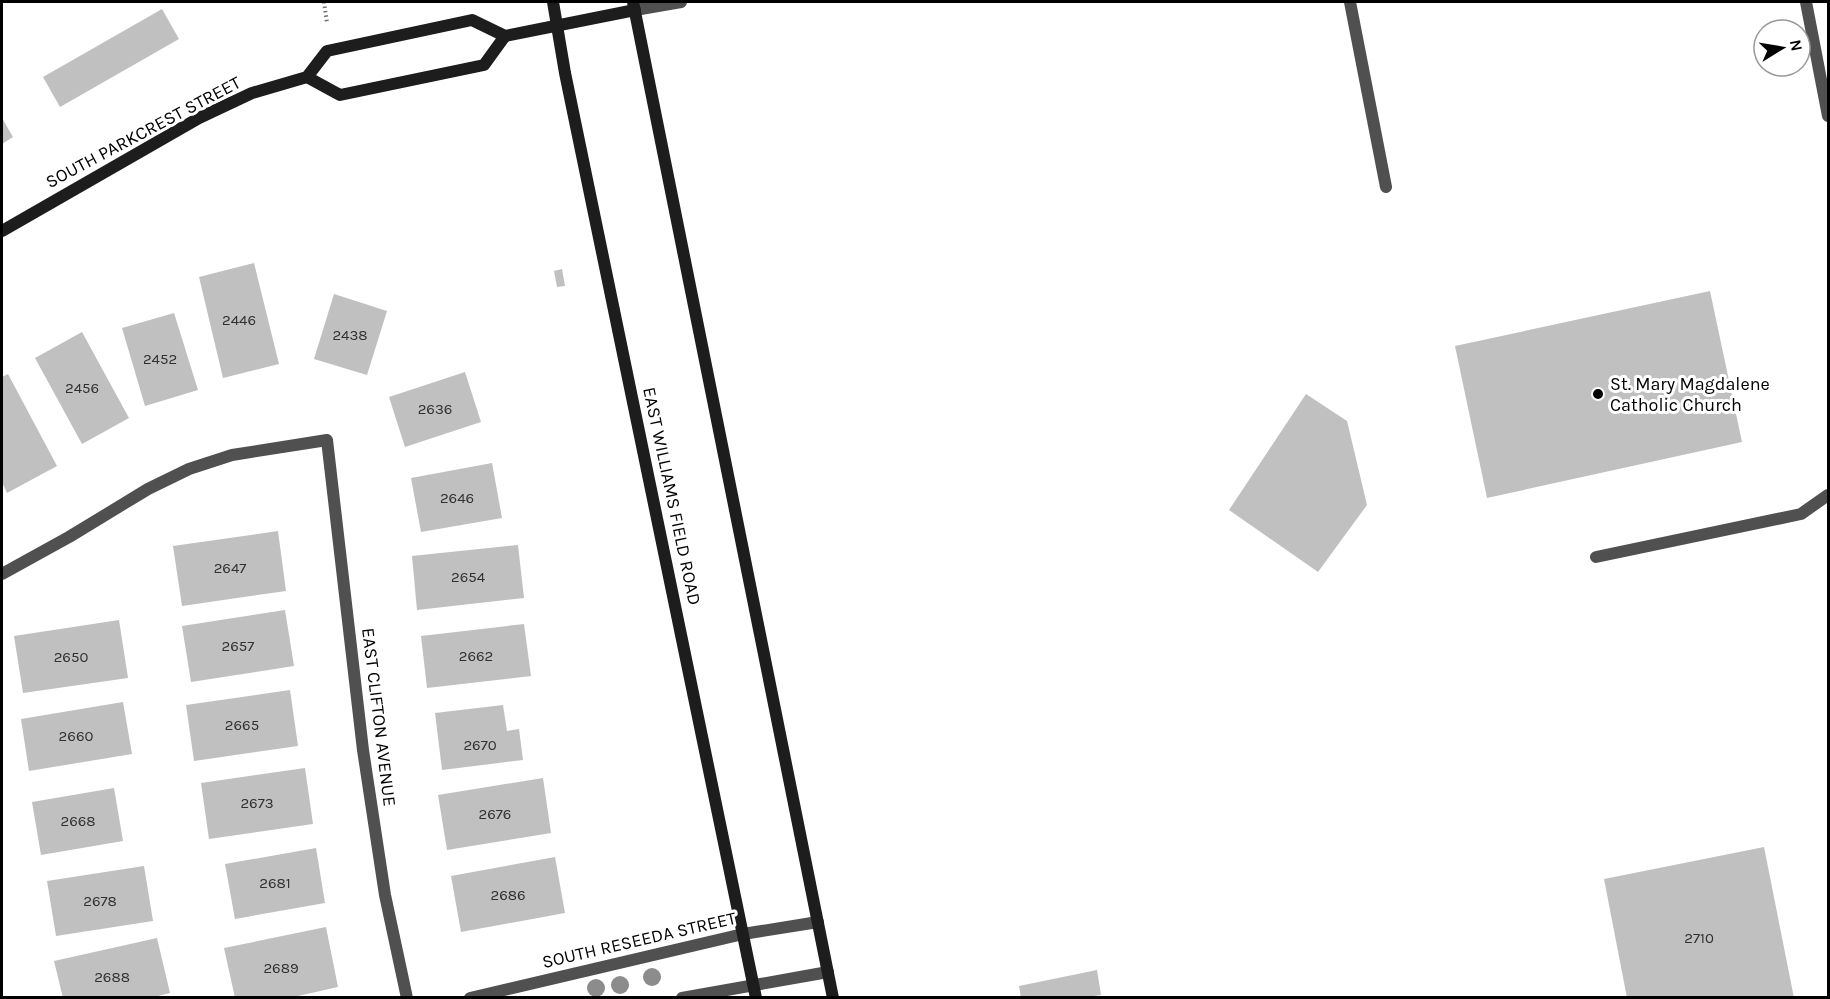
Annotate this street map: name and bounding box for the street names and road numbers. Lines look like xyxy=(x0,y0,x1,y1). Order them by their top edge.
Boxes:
street label: SOUTH PARKCREST STREET xyxy=(42,71,244,193)
street label: EAST WILLIAMS FIELD ROAD xyxy=(638,385,706,607)
street label: EAST CLIFTON AVENUE xyxy=(357,626,401,808)
street label: SOUTH RESEEDA STREET xyxy=(540,907,738,973)

